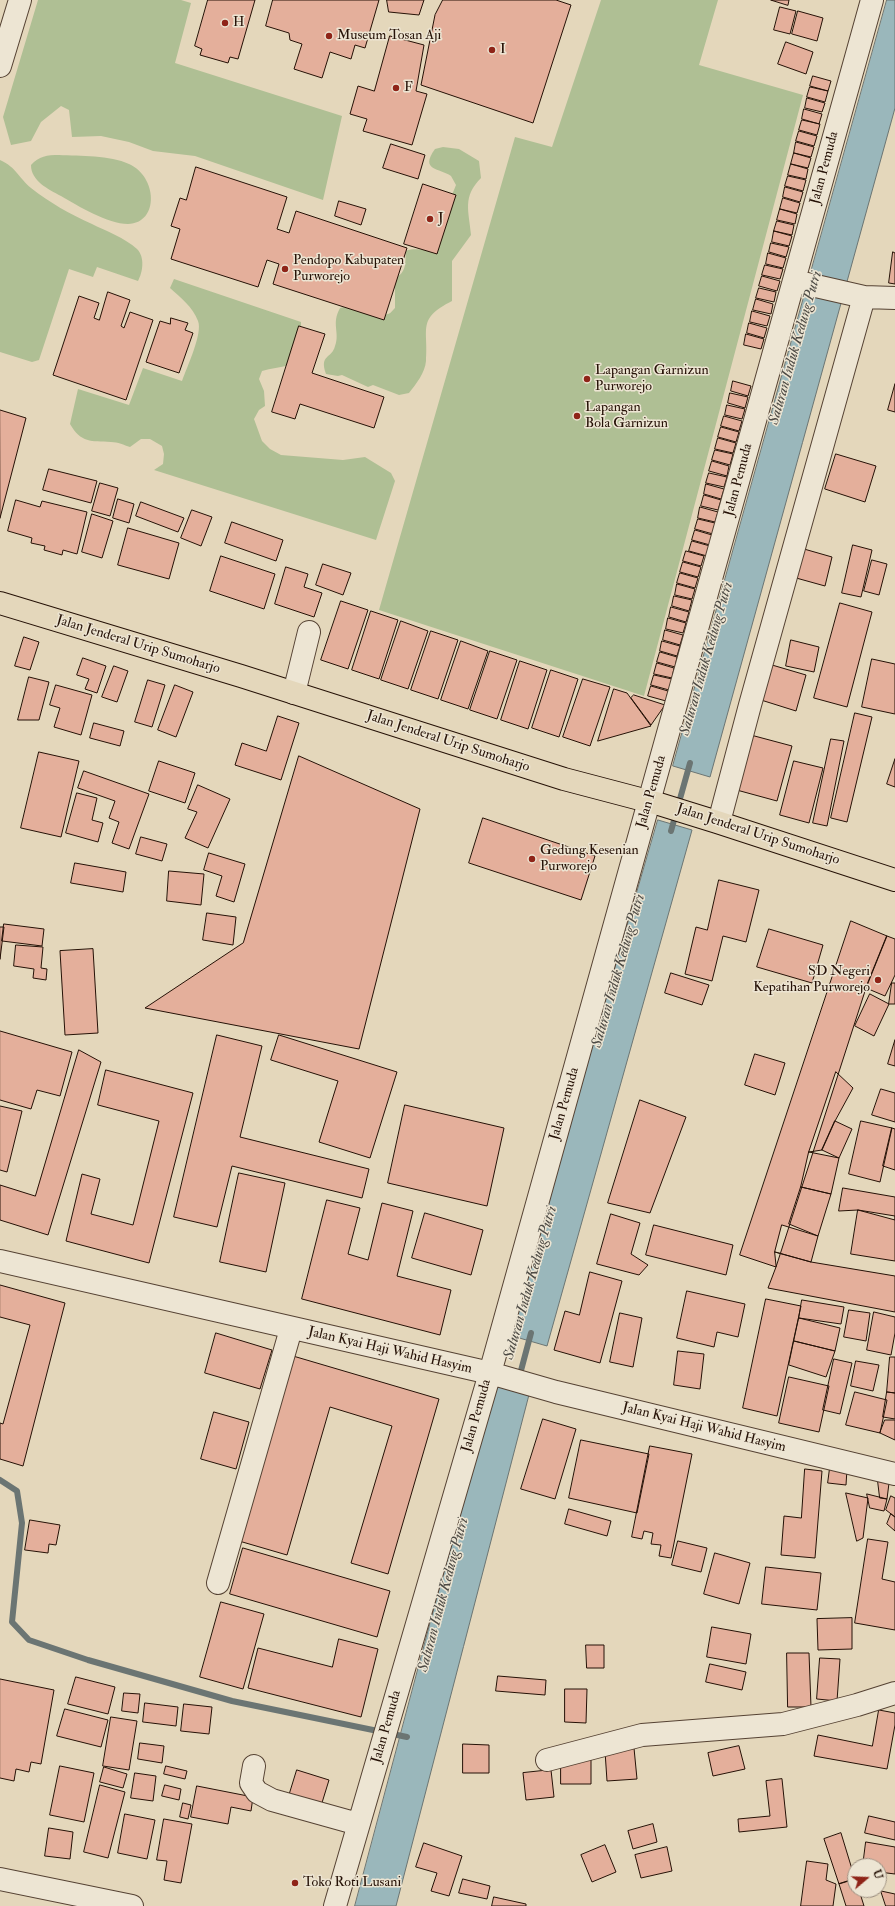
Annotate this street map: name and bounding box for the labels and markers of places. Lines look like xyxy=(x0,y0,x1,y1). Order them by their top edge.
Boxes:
place label: H xyxy=(233,15,244,31)
marker: H xyxy=(220,18,230,28)
place label: Museum Tosan Aji xyxy=(337,28,441,44)
marker: Museum Tosan Aji xyxy=(324,31,334,41)
place label: I xyxy=(500,42,506,58)
marker: I xyxy=(487,45,497,55)
place label: F xyxy=(404,80,413,96)
marker: F xyxy=(391,83,401,93)
place label: J xyxy=(438,211,444,227)
marker: J xyxy=(425,214,435,224)
place label: Pendopo Kabupaten Purworejo xyxy=(293,253,404,286)
marker: Pendopo Kabupaten Purworejo xyxy=(280,264,290,274)
place label: Lapangan Garnizun Purworejo xyxy=(595,363,709,396)
marker: Lapangan Garnizun Purworejo xyxy=(582,374,592,384)
place label: Lapangan Bola Garnizun xyxy=(585,400,668,432)
marker: Lapangan Bola Garnizun xyxy=(572,411,582,421)
place label: Gedung Kesenian Purworejo xyxy=(540,843,639,876)
marker: Gedung Kesenian Purworejo xyxy=(527,854,537,864)
place label: SD Negeri Kepatihan Purworejo xyxy=(753,964,870,996)
marker: SD Negeri Kepatihan Purworejo xyxy=(873,975,883,985)
place label: Toko Roti Lusani xyxy=(303,1875,401,1891)
marker: Toko Roti Lusani xyxy=(290,1878,300,1888)

